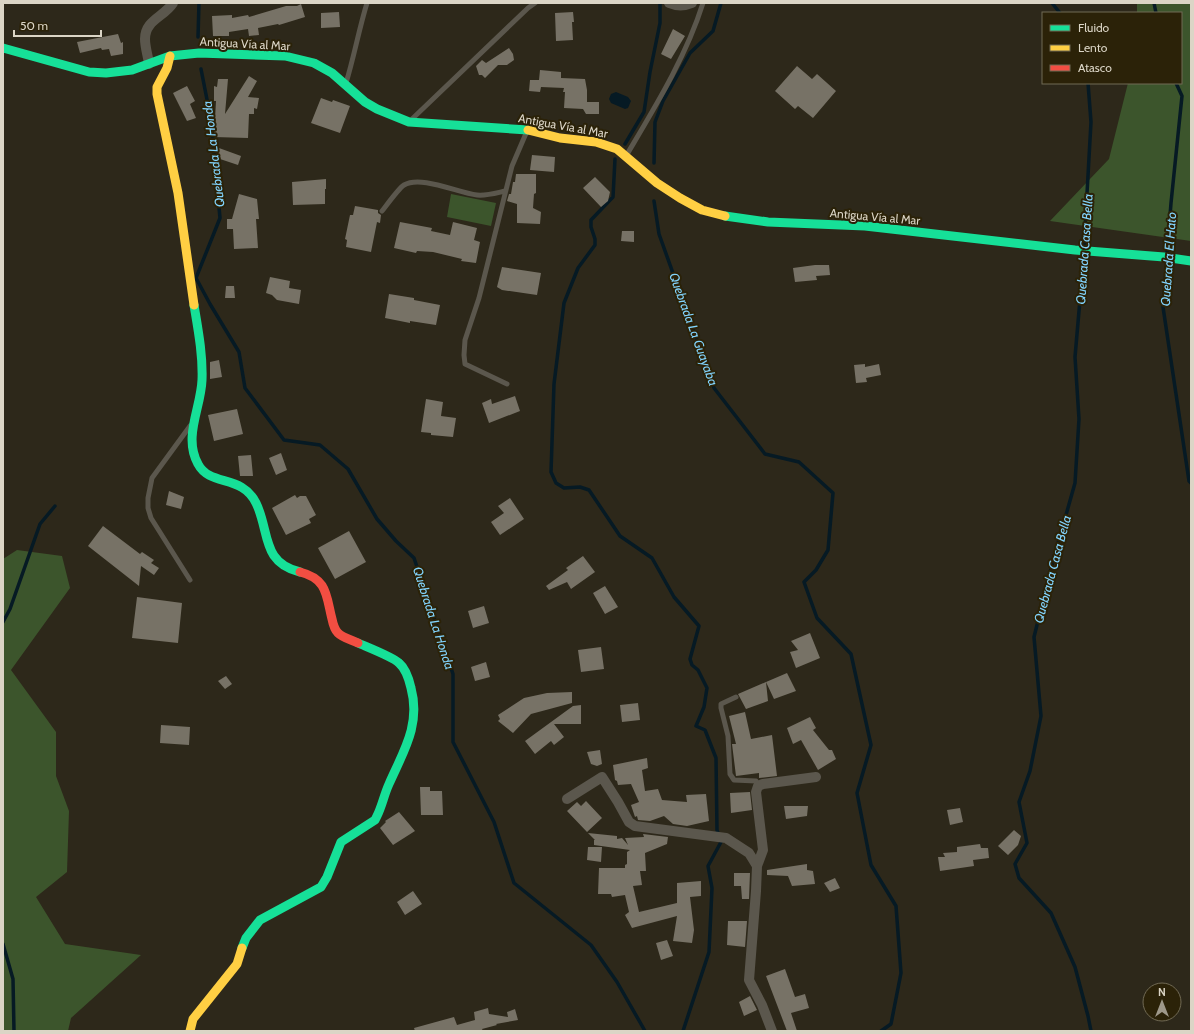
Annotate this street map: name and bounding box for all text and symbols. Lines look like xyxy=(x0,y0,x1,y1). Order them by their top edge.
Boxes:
scale bar xyxy=(14,12,101,38)
legend xyxy=(1042,12,1182,84)
text: 50 m xyxy=(20,18,48,33)
text: Fluido xyxy=(1078,20,1110,35)
street label: Antigua Vía al Mar xyxy=(199,34,291,53)
text: Lento xyxy=(1078,40,1108,55)
text: Atasco xyxy=(1078,60,1112,75)
water label: Quebrada La Honda xyxy=(199,100,227,208)
street label: Antigua Vía al Mar xyxy=(517,110,609,141)
water label: Quebrada Casa Bella xyxy=(1072,193,1096,305)
street label: Antigua Vía al Mar xyxy=(829,205,921,228)
water label: Quebrada El Hato xyxy=(1157,211,1179,307)
water label: Quebrada La Guayaba xyxy=(666,270,722,388)
water label: Quebrada Casa Bella xyxy=(1030,513,1074,625)
water label: Quebrada La Honda xyxy=(410,565,458,671)
north arrow xyxy=(1142,982,1182,1022)
text: N xyxy=(1158,985,1166,999)

